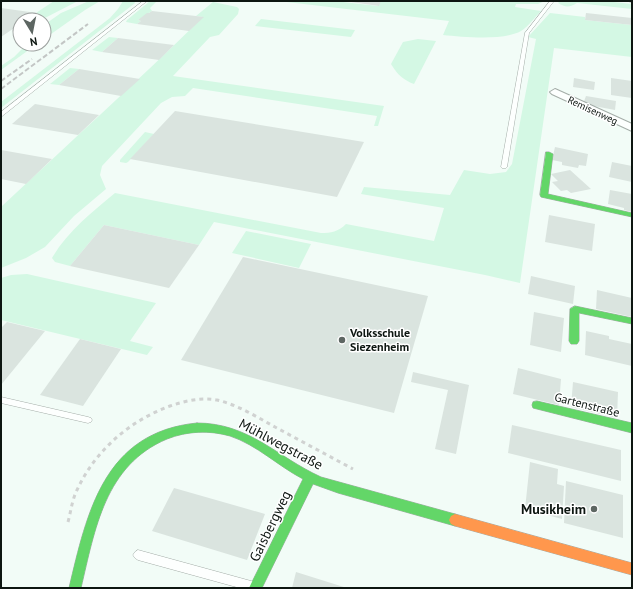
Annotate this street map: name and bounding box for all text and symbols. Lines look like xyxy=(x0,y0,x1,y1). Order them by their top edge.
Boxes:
north arrow xyxy=(12,12,52,52)
text: N xyxy=(29,34,39,49)
street label: Remisenweg xyxy=(566,93,620,128)
place label: Volksschule Siezenheim xyxy=(349,325,410,354)
marker: Volksschule Siezenheim xyxy=(337,335,347,345)
street label: Gartenstraße xyxy=(553,389,621,420)
street label: Mühlwegstraße xyxy=(236,414,326,474)
street label: Gaisbergweg xyxy=(245,488,295,564)
place label: Musikheim xyxy=(521,500,586,518)
marker: Musikheim xyxy=(589,504,599,514)

